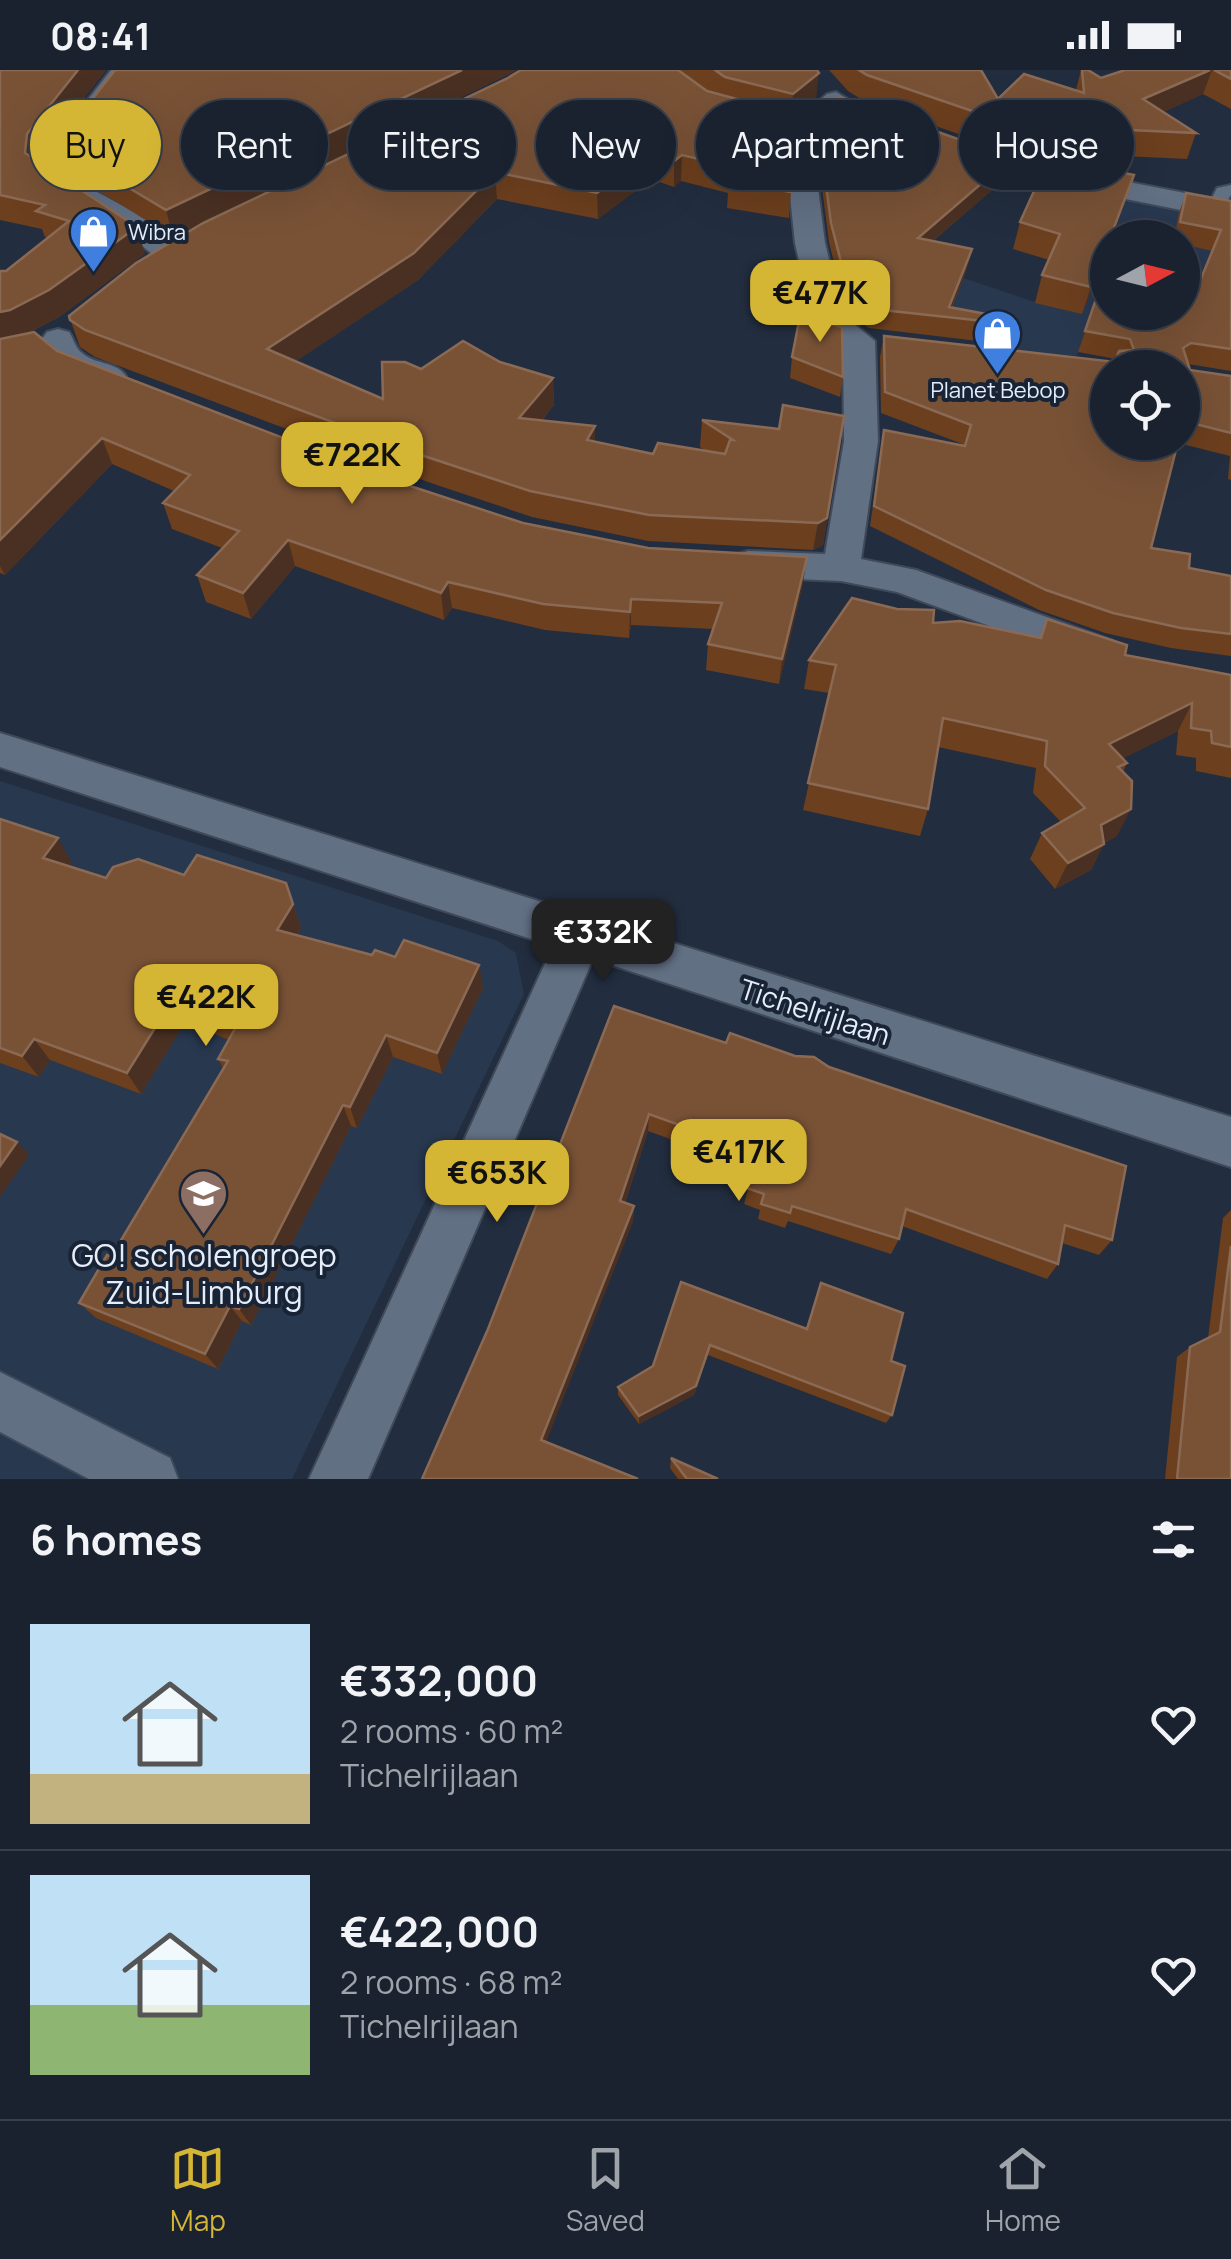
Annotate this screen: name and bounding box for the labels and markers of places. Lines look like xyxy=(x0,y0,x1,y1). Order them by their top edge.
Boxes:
shop icon: Wibra xyxy=(67,206,119,274)
place label: Wibra xyxy=(128,217,186,247)
pin: €477K xyxy=(750,260,890,345)
shop icon: Planet Bebop xyxy=(972,308,1024,376)
place label: Planet Bebop xyxy=(930,375,1066,405)
pin: €722K xyxy=(282,422,422,507)
pin: €332K xyxy=(533,899,673,984)
pin: €422K xyxy=(136,964,276,1049)
pin: €417K xyxy=(669,1119,809,1204)
pin: €653K xyxy=(427,1140,567,1225)
school or university icon: GO! scholengroep Zuid-Limburg xyxy=(178,1168,230,1236)
place label: GO! scholengroep Zuid-Limburg xyxy=(71,1233,337,1314)

